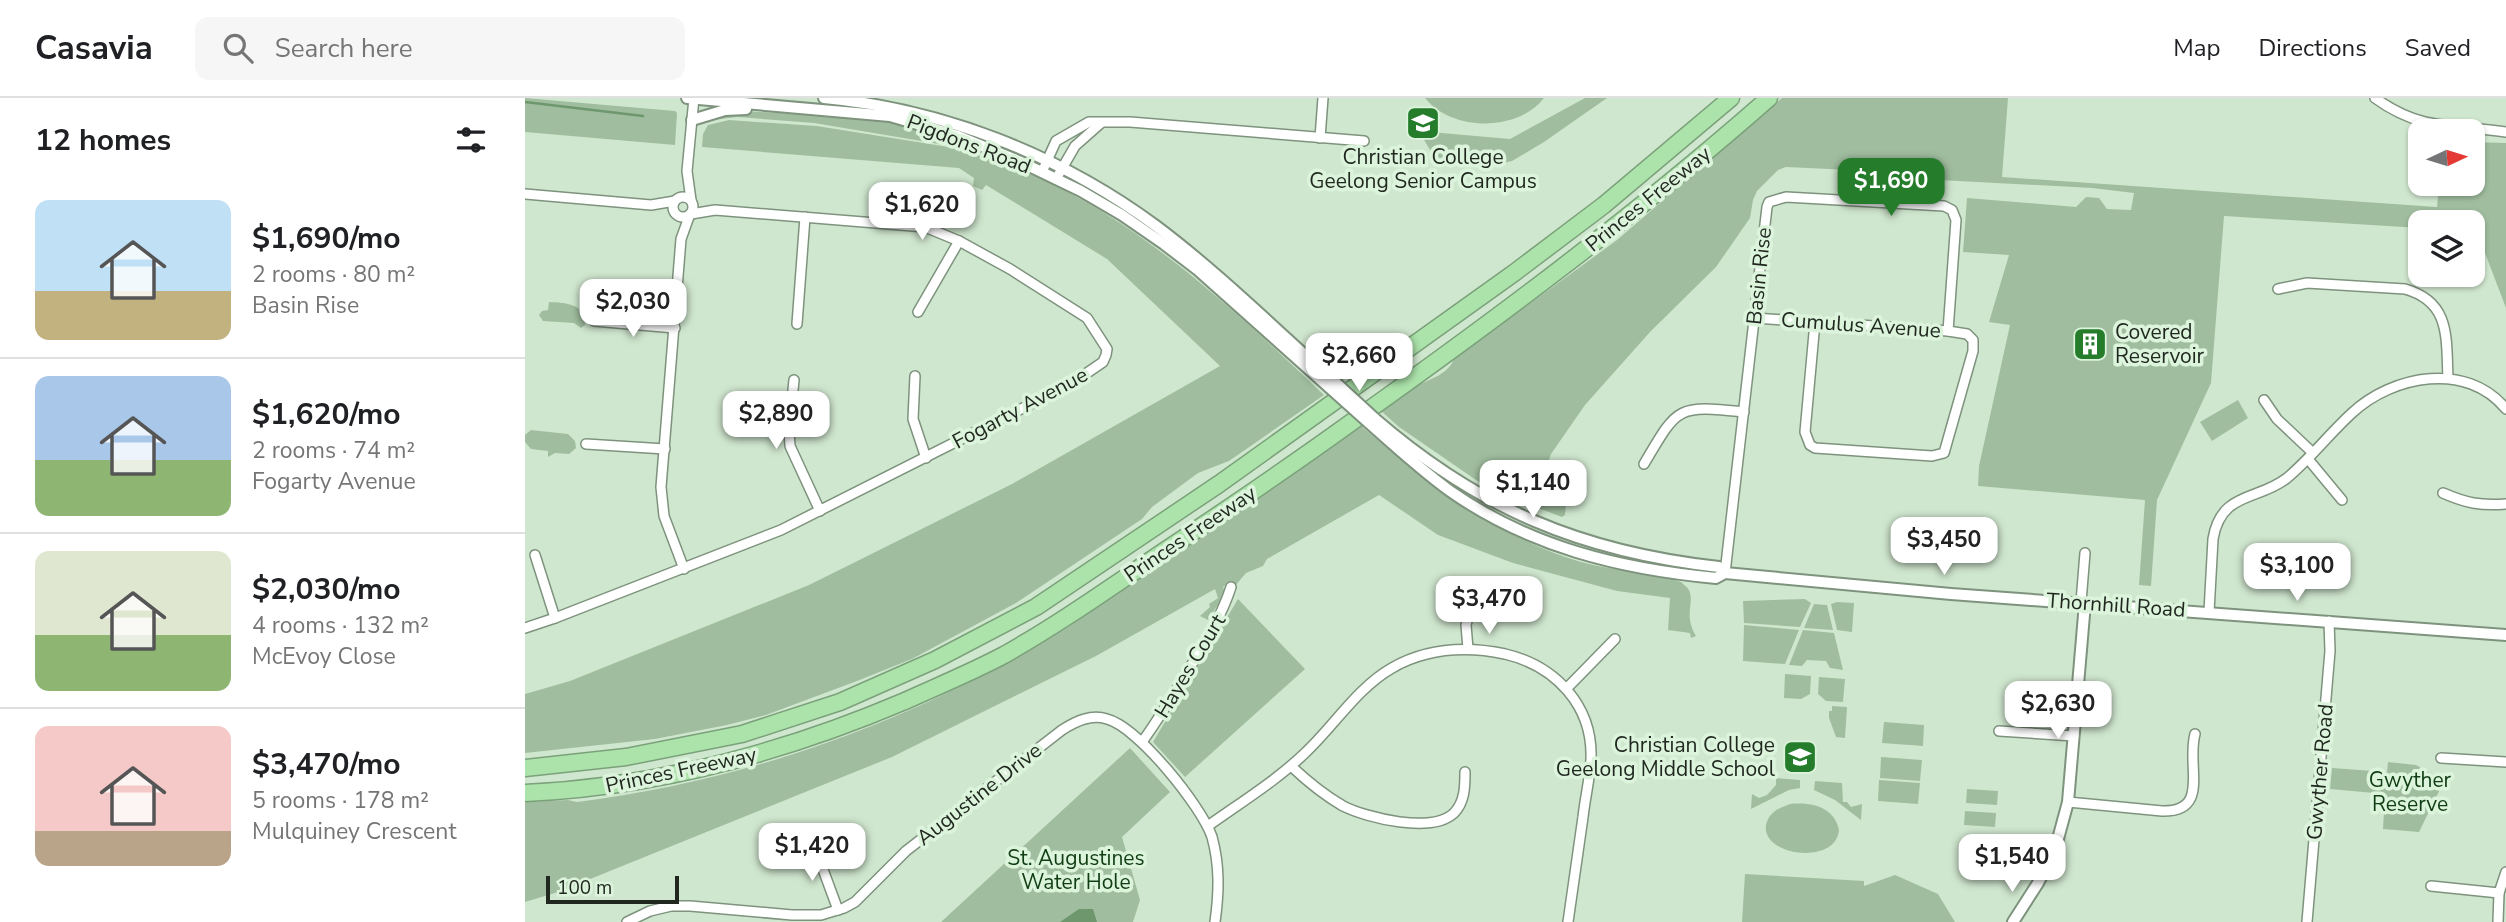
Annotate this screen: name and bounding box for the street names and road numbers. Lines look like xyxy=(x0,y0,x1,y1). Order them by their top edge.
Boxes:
street label: Pigdons Road xyxy=(903,108,1035,180)
street label: Princes Freeway xyxy=(1579,140,1717,258)
street label: Basin Rise xyxy=(1740,226,1778,326)
street label: Cumulus Avenue xyxy=(1780,305,1942,345)
street label: Fogarty Avenue xyxy=(947,361,1093,455)
street label: Princes Freeway xyxy=(1118,479,1262,589)
street label: Thornhill Road xyxy=(2046,586,2186,624)
street label: Hayes Court xyxy=(1148,608,1232,723)
street label: Gwyther Road xyxy=(2300,703,2340,841)
street label: Augustine Drive xyxy=(911,736,1047,852)
street label: Princes Freeway xyxy=(603,740,759,800)

